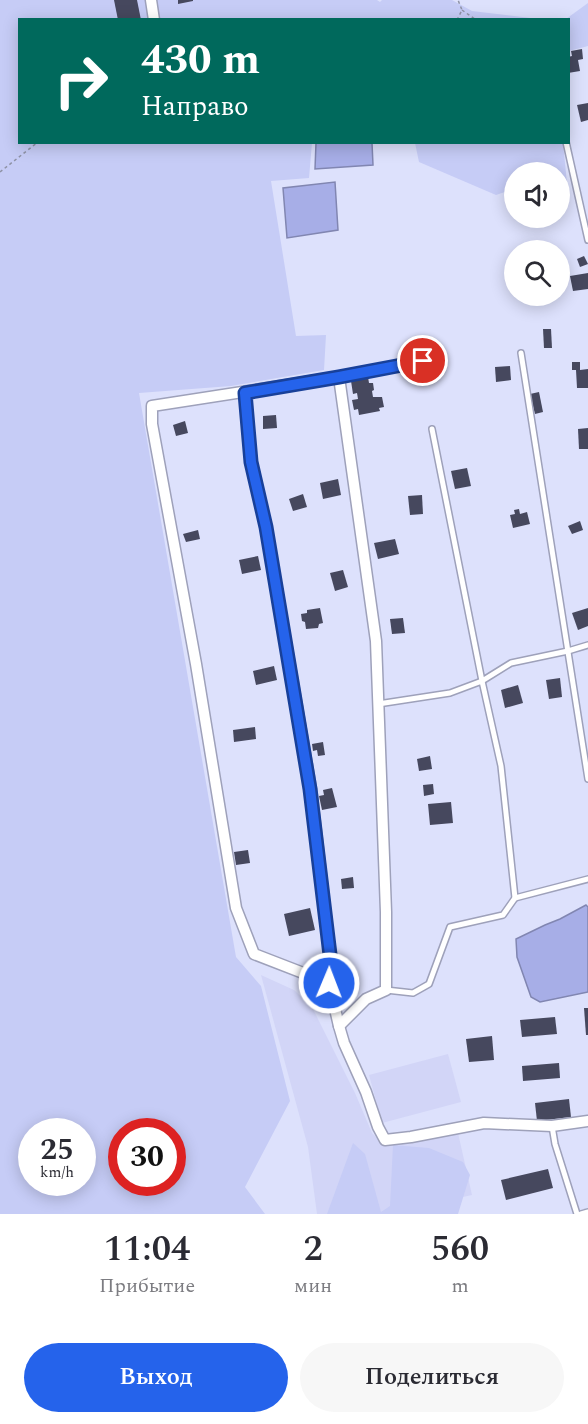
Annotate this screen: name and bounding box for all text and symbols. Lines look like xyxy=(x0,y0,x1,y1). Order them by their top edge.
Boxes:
text: 430 m xyxy=(141,29,260,92)
icon: right xyxy=(42,42,120,120)
text: Направо xyxy=(141,86,249,128)
map controls xyxy=(504,162,570,306)
button: sound xyxy=(504,162,570,228)
button: search xyxy=(504,240,570,306)
pin xyxy=(397,335,448,386)
icon: arrive xyxy=(406,344,439,377)
position arrow xyxy=(297,951,361,1015)
speed limit sign: 30 xyxy=(108,1118,186,1196)
text: 25 xyxy=(40,1127,74,1173)
text: km/h xyxy=(40,1161,74,1184)
text: 11:04 xyxy=(104,1222,190,1277)
text: 2 xyxy=(303,1222,323,1277)
text: 560 xyxy=(431,1222,489,1277)
text: Прибытие xyxy=(99,1271,195,1301)
text: мин xyxy=(294,1271,332,1301)
text: m xyxy=(451,1271,469,1301)
button: Выход xyxy=(24,1343,288,1412)
button: Поделиться xyxy=(300,1343,564,1412)

